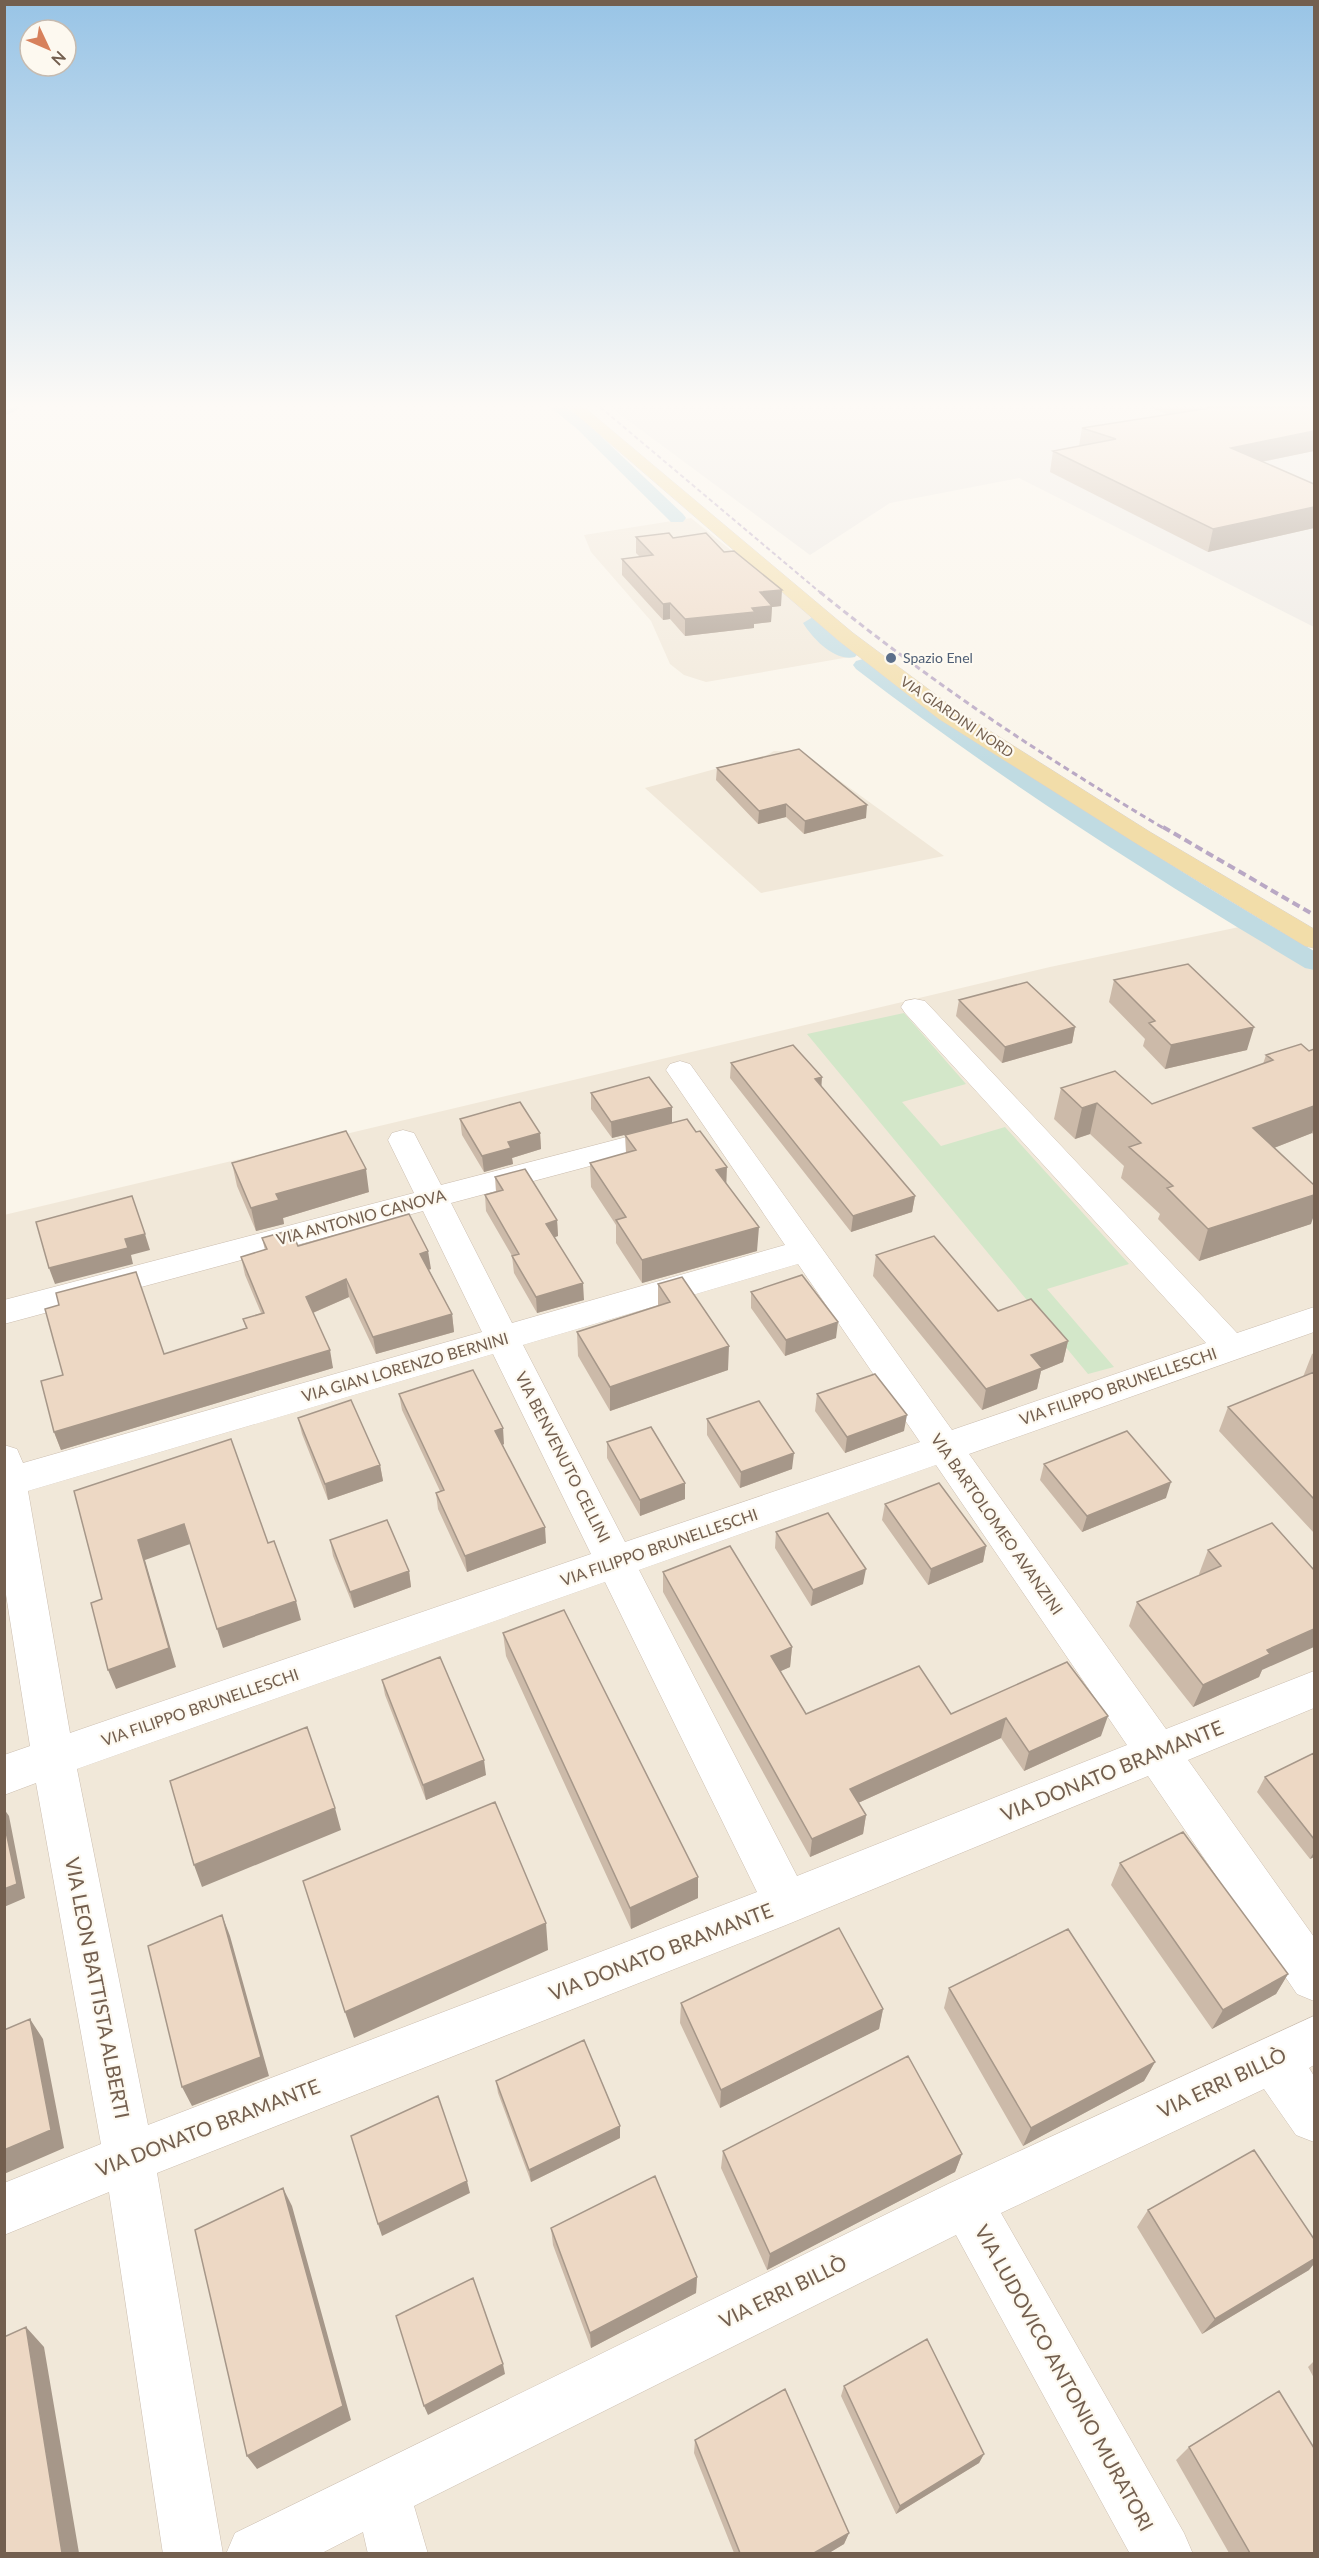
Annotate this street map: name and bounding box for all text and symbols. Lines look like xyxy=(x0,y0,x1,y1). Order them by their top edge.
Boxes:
north arrow xyxy=(18,18,78,78)
text: N xyxy=(48,48,70,70)
place label: Spazio Enel xyxy=(903,649,973,666)
marker: Spazio Enel xyxy=(884,651,898,665)
street label: VIA GIARDINI NORD xyxy=(898,673,1017,761)
street label: VIA ANTONIO CANOVA xyxy=(274,1185,448,1248)
street label: VIA GIAN LORENZO BERNINI xyxy=(299,1328,510,1405)
street label: VIA FILIPPO BRUNELLESCHI xyxy=(1017,1343,1219,1428)
street label: VIA BENVENUTO CELLINI xyxy=(512,1368,615,1545)
street label: VIA BARTOLOMEO AVANZINI xyxy=(928,1430,1067,1618)
street label: VIA FILIPPO BRUNELLESCHI xyxy=(558,1504,760,1589)
street label: VIA FILIPPO BRUNELLESCHI xyxy=(99,1664,301,1749)
street label: VIA DONATO BRAMANTE xyxy=(997,1714,1226,1826)
street label: VIA LEON BATTISTA ALBERTI xyxy=(61,1855,135,2120)
street label: VIA DONATO BRAMANTE xyxy=(545,1897,776,2005)
street label: VIA ERRI BILLÒ xyxy=(1154,2042,1290,2122)
street label: VIA DONATO BRAMANTE xyxy=(92,2073,323,2181)
street label: VIA LUDOVICO ANTONIO MURATORI xyxy=(970,2220,1159,2535)
street label: VIA ERRI BILLÒ xyxy=(715,2250,850,2332)

